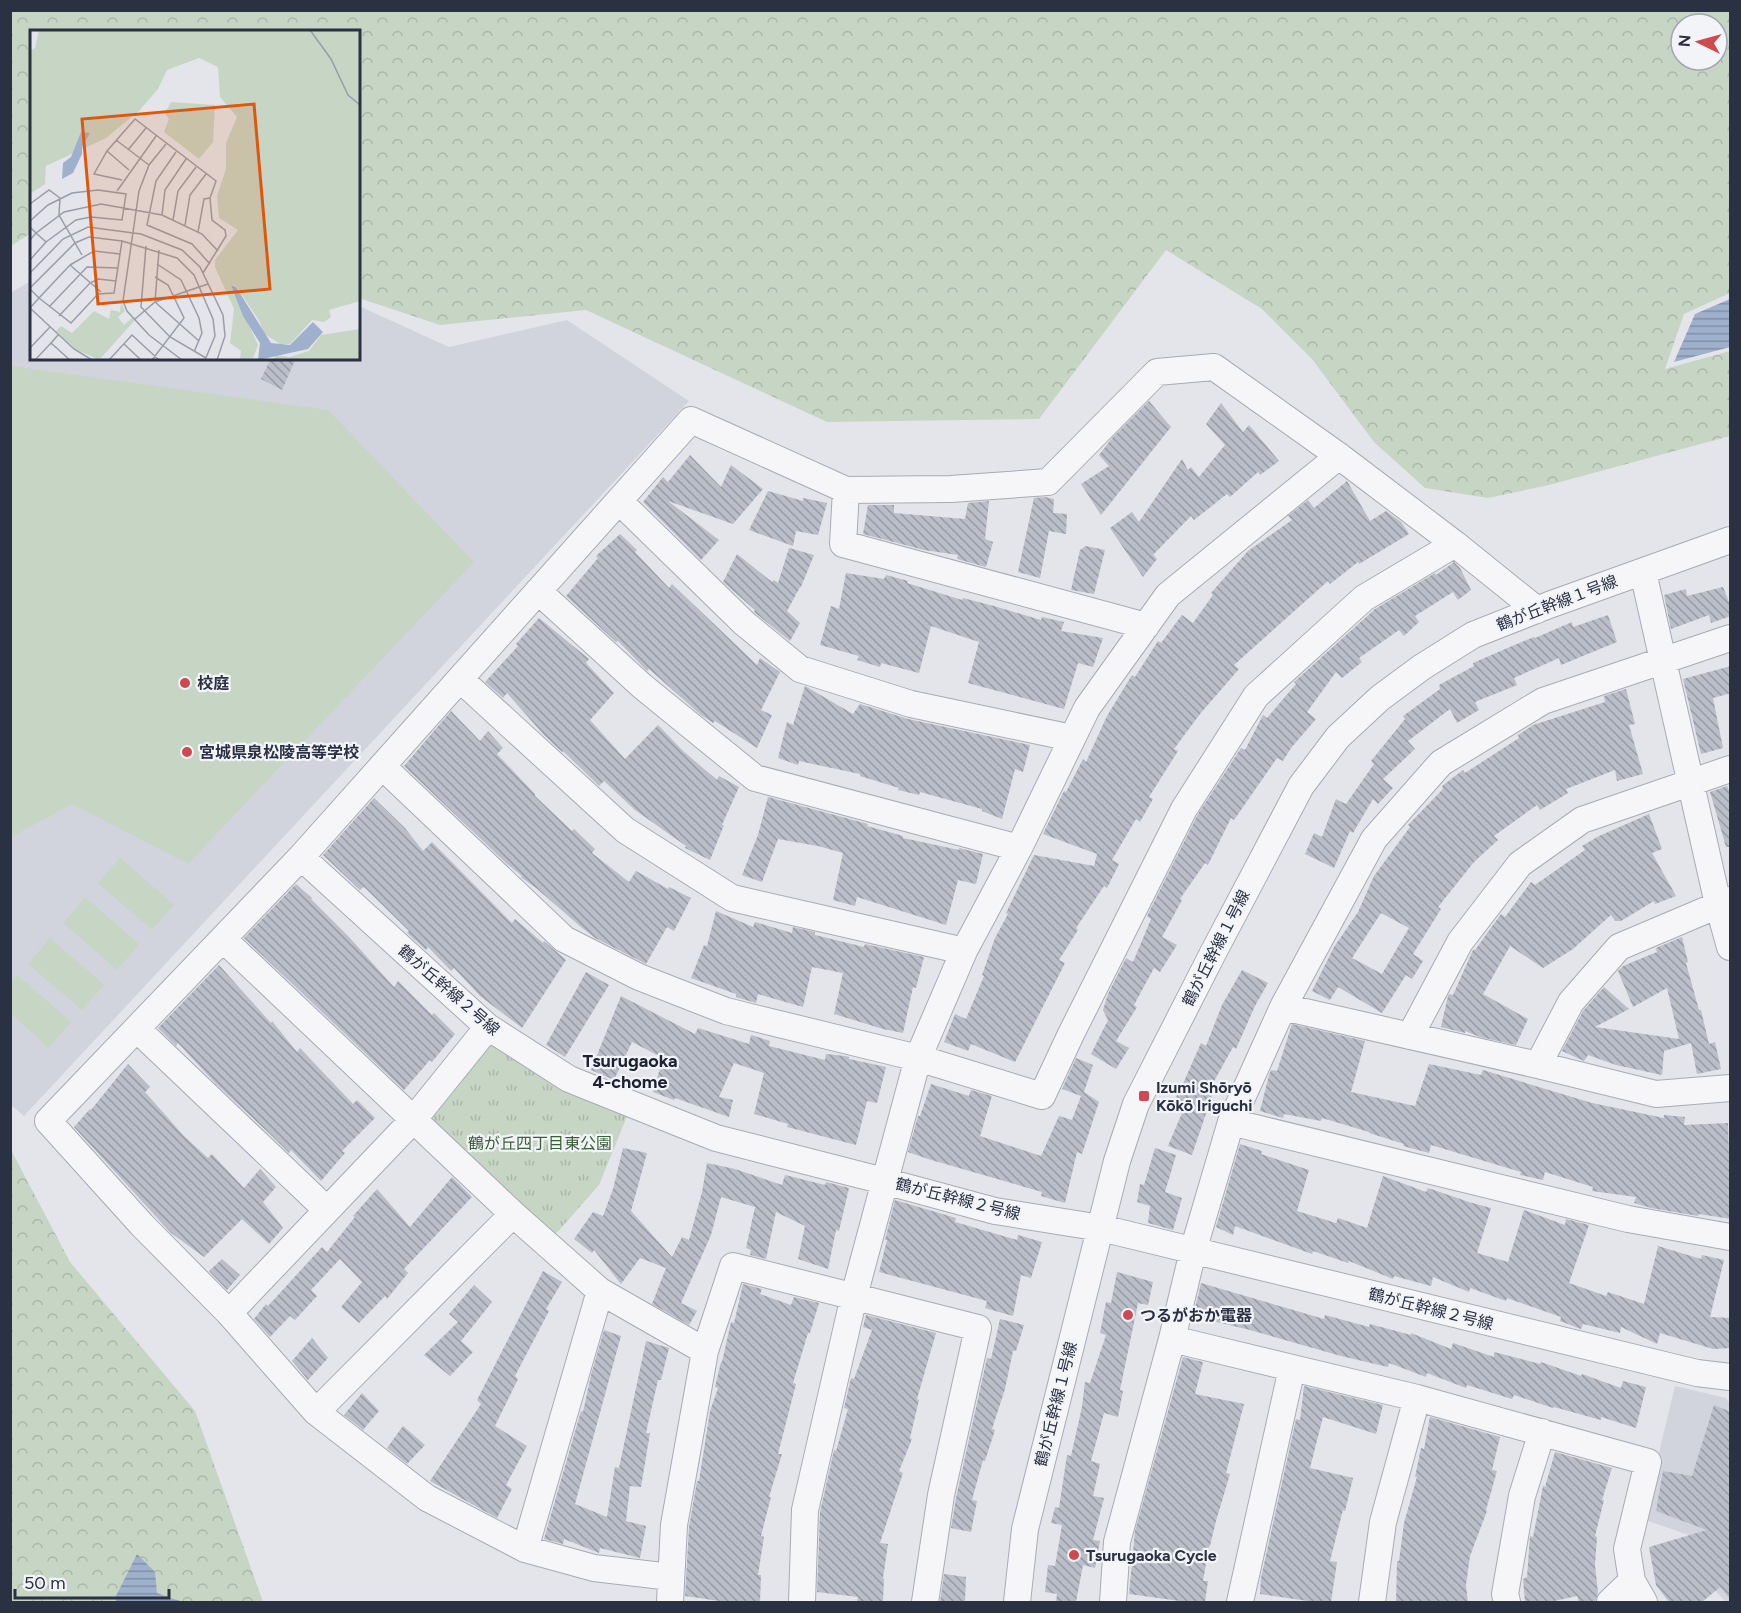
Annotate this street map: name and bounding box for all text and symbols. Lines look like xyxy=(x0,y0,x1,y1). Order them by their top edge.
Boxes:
north arrow xyxy=(1669,12,1729,72)
inset map xyxy=(30,30,360,360)
text: N xyxy=(1675,34,1695,48)
street label: 鶴が丘幹線１号線 xyxy=(1494,571,1620,635)
place label: 校庭 xyxy=(197,674,229,693)
marker: 校庭 xyxy=(178,676,192,690)
place label: 宮城県泉松陵高等学校 xyxy=(199,743,359,762)
marker: 宮城県泉松陵高等学校 xyxy=(180,745,194,759)
street label: 鶴が丘幹線１号線 xyxy=(1178,887,1254,1009)
street label: 鶴が丘幹線２号線 xyxy=(394,941,504,1039)
district label: Tsurugaoka 4-chome xyxy=(582,1050,678,1093)
place label: Izumi Shōryō Kōkō Iriguchi xyxy=(1156,1078,1252,1115)
marker: Izumi Shōryō Kōkō Iriguchi xyxy=(1137,1089,1151,1103)
park label: 鶴が丘四丁目東公園 xyxy=(468,1134,612,1153)
street label: 鶴が丘幹線２号線 xyxy=(894,1174,1022,1224)
street label: 鶴が丘幹線２号線 xyxy=(1367,1284,1495,1334)
place label: つるがおか電器 xyxy=(1140,1306,1253,1325)
marker: つるがおか電器 xyxy=(1121,1308,1135,1322)
street label: 鶴が丘幹線１号線 xyxy=(1031,1340,1081,1468)
place label: Tsurugaoka Cycle xyxy=(1086,1546,1217,1565)
marker: Tsurugaoka Cycle xyxy=(1067,1548,1081,1562)
scale bar xyxy=(15,1562,170,1600)
text: 50 m xyxy=(24,1572,66,1594)

